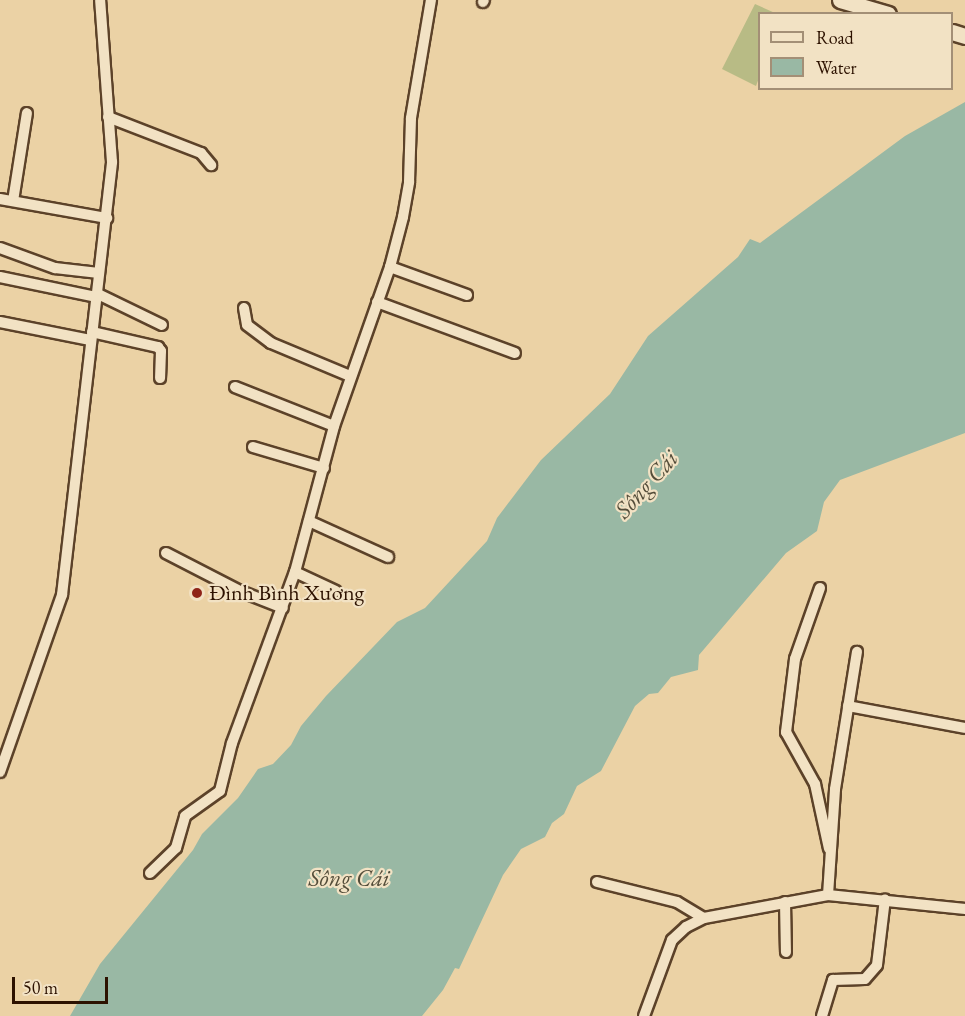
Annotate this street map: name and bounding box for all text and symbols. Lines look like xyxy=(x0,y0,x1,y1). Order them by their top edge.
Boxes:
legend xyxy=(758,12,953,90)
text: Road xyxy=(816,26,854,49)
text: Water xyxy=(816,56,857,79)
water label: Sông Cái xyxy=(608,444,684,524)
place label: Đình Bình Xương xyxy=(209,580,364,606)
marker: Đình Bình Xương xyxy=(190,586,204,600)
water label: Sông Cái xyxy=(308,864,390,892)
scale bar xyxy=(15,965,111,1003)
text: 50 m xyxy=(23,976,58,999)

